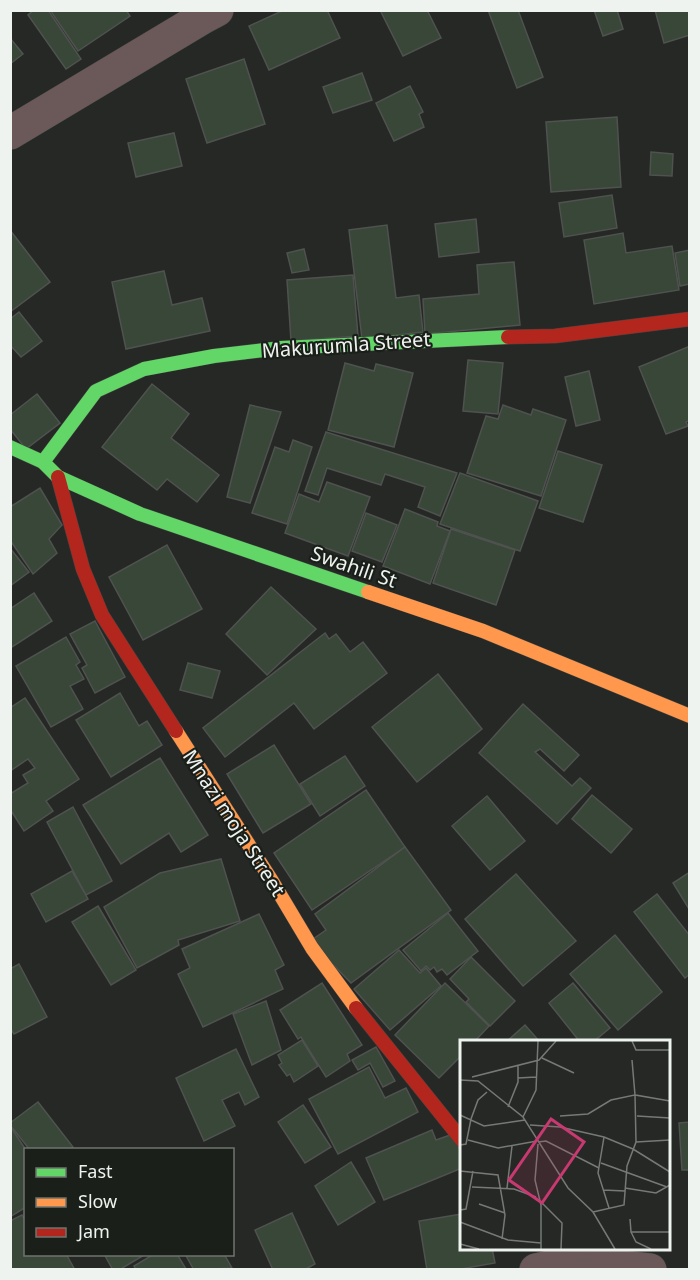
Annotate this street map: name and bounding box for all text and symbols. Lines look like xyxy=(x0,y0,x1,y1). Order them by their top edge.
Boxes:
street label: Makurumla Street xyxy=(261,325,431,364)
street label: Swahili St xyxy=(308,539,401,594)
street label: Mnazi moja Street xyxy=(177,744,292,901)
inset map xyxy=(460,1040,670,1250)
legend xyxy=(24,1148,234,1256)
text: Fast xyxy=(78,1159,113,1183)
text: Slow xyxy=(78,1189,117,1213)
text: Jam xyxy=(76,1219,110,1243)

